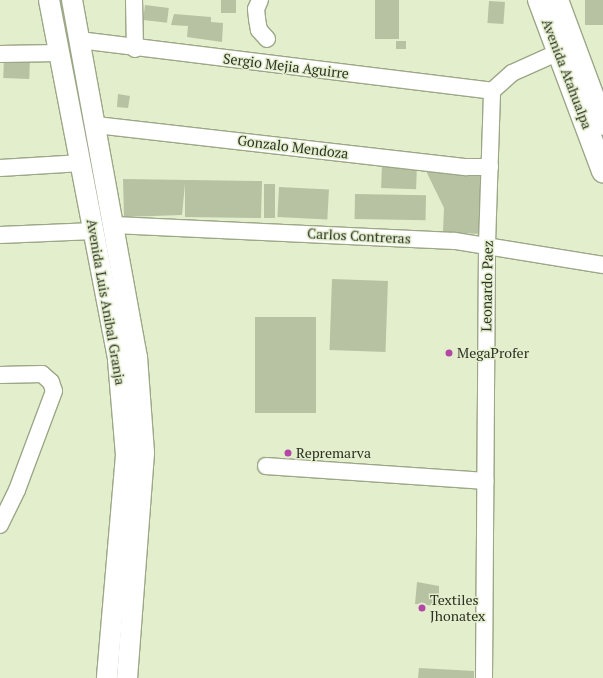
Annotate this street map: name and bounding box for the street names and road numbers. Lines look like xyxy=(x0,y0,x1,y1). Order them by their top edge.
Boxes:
street label: Avenida Atahualpa xyxy=(538,16,596,132)
street label: Sergio Mejia Aguirre xyxy=(222,50,350,82)
street label: Gonzalo Mendoza xyxy=(237,132,349,162)
street label: Avenida Luis Anibal Granja xyxy=(83,218,129,386)
street label: Carlos Contreras xyxy=(307,225,411,247)
street label: Leonardo Paez xyxy=(478,240,496,332)

